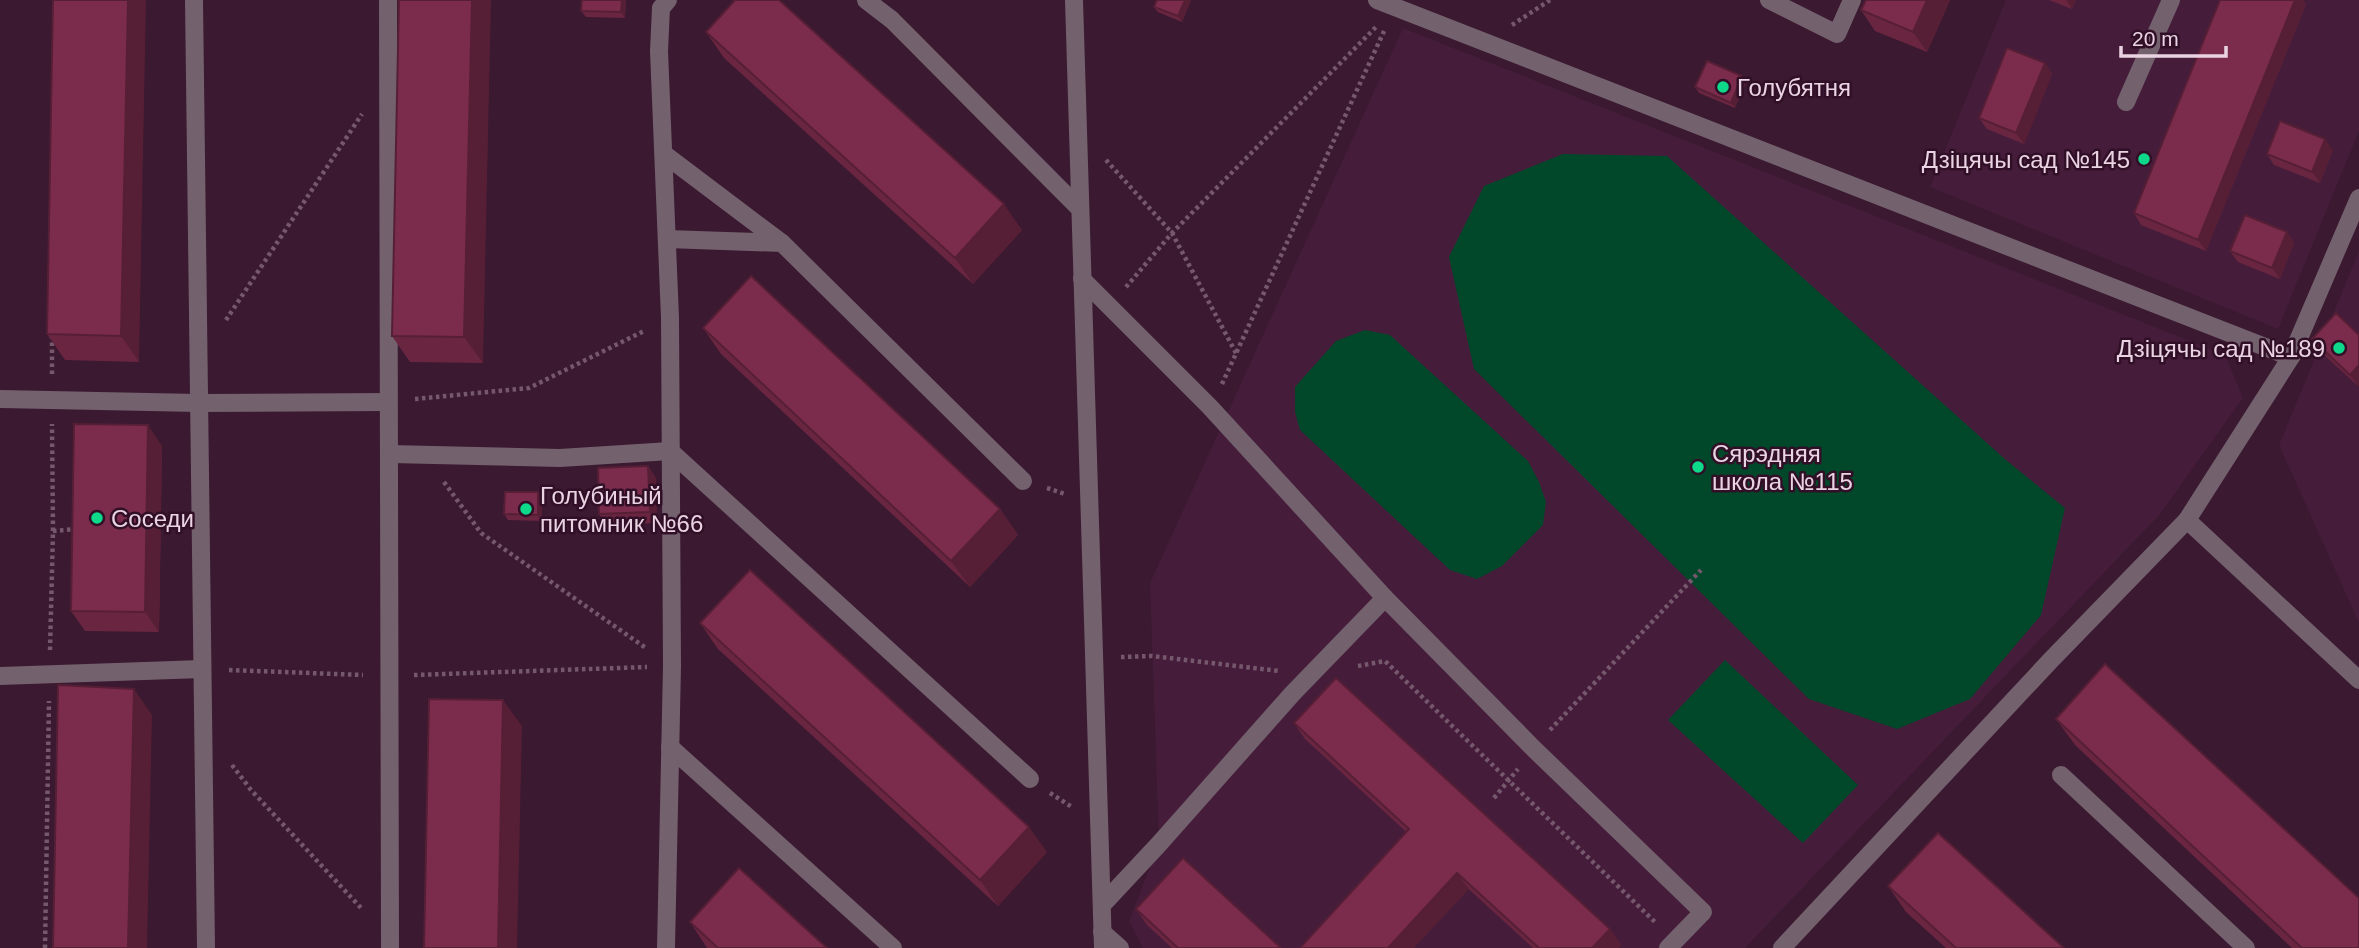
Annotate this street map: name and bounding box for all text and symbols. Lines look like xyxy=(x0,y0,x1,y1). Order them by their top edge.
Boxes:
scale bar xyxy=(2121,14,2226,58)
text: 20 m xyxy=(2132,27,2179,50)
place label: Голубятня xyxy=(1737,74,1851,101)
marker: Голубятня xyxy=(1715,79,1731,95)
place label: Дзіцячы сад №145 xyxy=(1922,146,2130,173)
marker: Дзіцячы сад №145 xyxy=(2136,151,2152,167)
place label: Дзіцячы сад №189 xyxy=(2117,335,2325,362)
marker: Дзіцячы сад №189 xyxy=(2331,340,2347,356)
place label: Сярэдняя школа №115 xyxy=(1712,440,1853,495)
marker: Сярэдняя школа №115 xyxy=(1690,459,1706,475)
place label: Голубиный питомник №66 xyxy=(540,482,703,537)
marker: Голубиный питомник №66 xyxy=(518,501,534,517)
place label: Соседи xyxy=(111,505,194,532)
marker: Соседи xyxy=(89,510,105,526)

